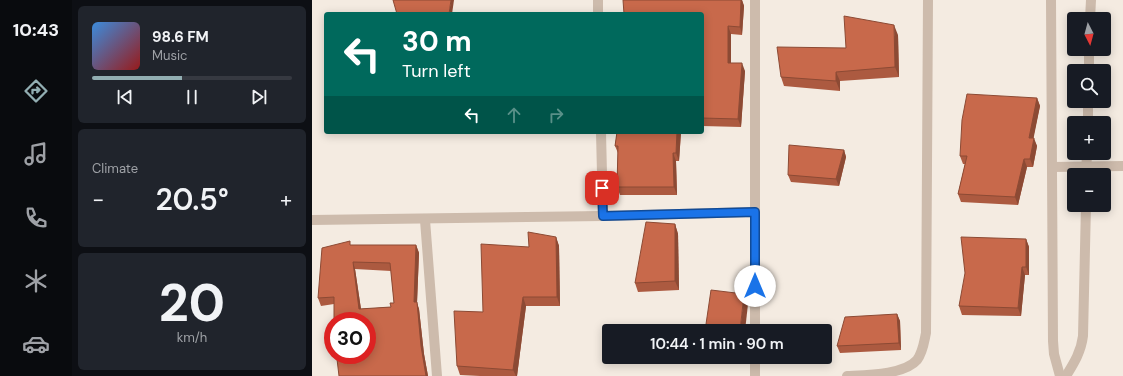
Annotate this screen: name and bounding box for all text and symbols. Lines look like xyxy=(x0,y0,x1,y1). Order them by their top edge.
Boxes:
north arrow xyxy=(1067,12,1111,56)
map controls xyxy=(1067,12,1111,212)
text: 10:43 xyxy=(13,18,59,42)
text: 30 m xyxy=(402,23,472,60)
text: 98.6 FM xyxy=(152,27,209,47)
icon: left xyxy=(336,28,388,80)
text: Music xyxy=(152,47,187,64)
text: Turn left xyxy=(402,59,471,83)
button: search xyxy=(1067,64,1111,108)
icon: directions xyxy=(22,77,50,105)
icon: previous xyxy=(114,86,136,108)
icon: pause xyxy=(181,86,203,108)
icon: next xyxy=(248,86,270,108)
icon: left xyxy=(461,104,483,126)
icon: ahead xyxy=(503,104,525,126)
icon: right xyxy=(545,104,567,126)
button: + xyxy=(1067,116,1111,160)
icon: music xyxy=(22,140,50,168)
text: Climate xyxy=(92,160,138,177)
button: − xyxy=(1067,168,1111,212)
pin xyxy=(585,171,619,205)
icon: arrive xyxy=(591,177,613,199)
text: 20.5° xyxy=(155,180,229,219)
text: − xyxy=(92,185,104,214)
text: + xyxy=(280,185,292,214)
icon: phone xyxy=(22,204,50,232)
position arrow xyxy=(734,265,776,307)
icon: climate xyxy=(22,267,50,295)
text: 20 xyxy=(159,269,225,337)
speed limit sign: 30 xyxy=(324,312,376,364)
text: km/h xyxy=(177,329,207,346)
icon: car xyxy=(22,330,50,358)
text: 10:44 · 1 min · 90 m xyxy=(650,334,784,354)

